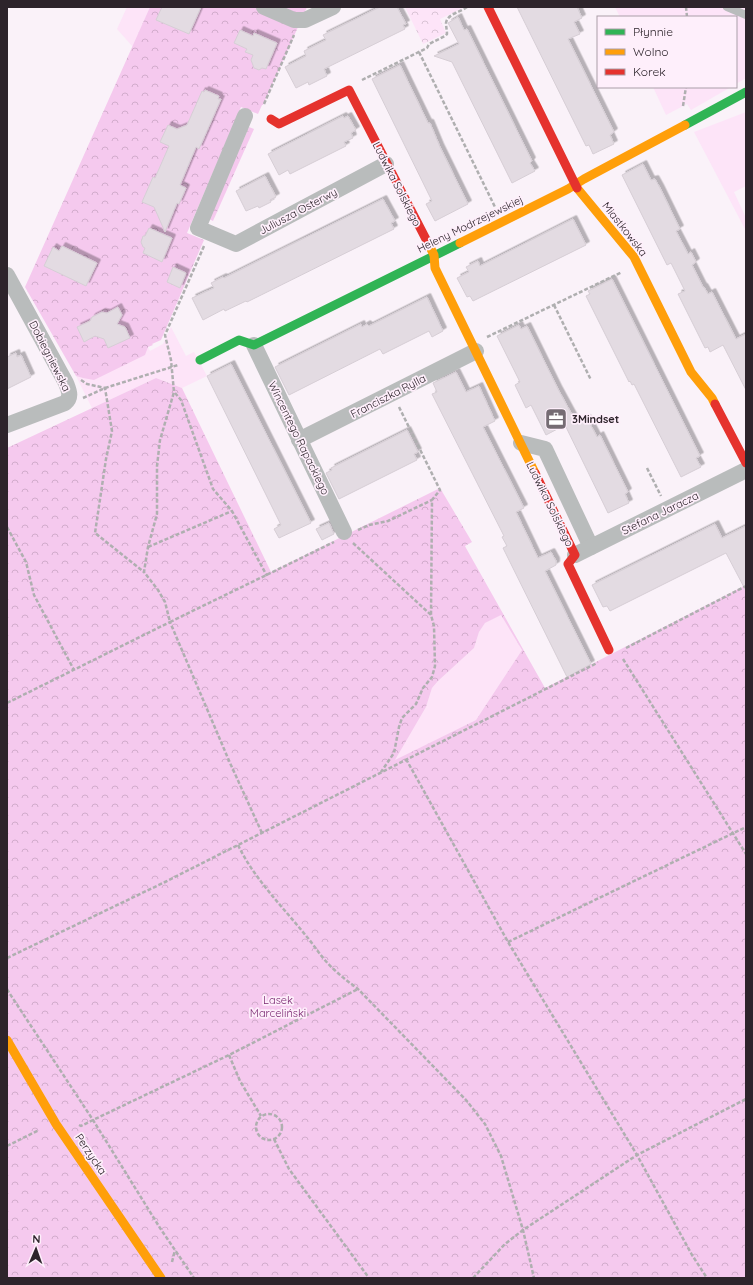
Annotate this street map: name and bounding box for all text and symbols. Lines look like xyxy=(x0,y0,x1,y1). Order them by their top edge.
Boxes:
legend xyxy=(597,16,737,88)
text: Płynnie xyxy=(633,24,673,39)
text: Wolno xyxy=(633,44,669,59)
text: Korek xyxy=(633,64,666,79)
street label: Ludwika Solskiego xyxy=(370,139,425,229)
street label: Juliusza Osterwy xyxy=(256,184,340,238)
street label: Heleny Modrzejewskiej xyxy=(415,192,525,256)
street label: Miastkowska xyxy=(599,199,651,259)
street label: Dobiegniewska xyxy=(26,318,74,394)
street label: Franciszka Rylla xyxy=(348,371,428,421)
street label: Wincentego Rapackiego xyxy=(265,379,333,497)
office icon: 3Mindset xyxy=(543,406,569,432)
place label: 3Mindset xyxy=(572,412,619,426)
street label: Ludwika Solskiego xyxy=(523,459,577,549)
street label: Stefana Jaracza xyxy=(619,488,701,538)
park label: Lasek Marceliński xyxy=(250,993,306,1020)
street label: Perzycka xyxy=(72,1131,110,1177)
north arrow xyxy=(16,1229,56,1269)
text: N xyxy=(32,1232,41,1246)

